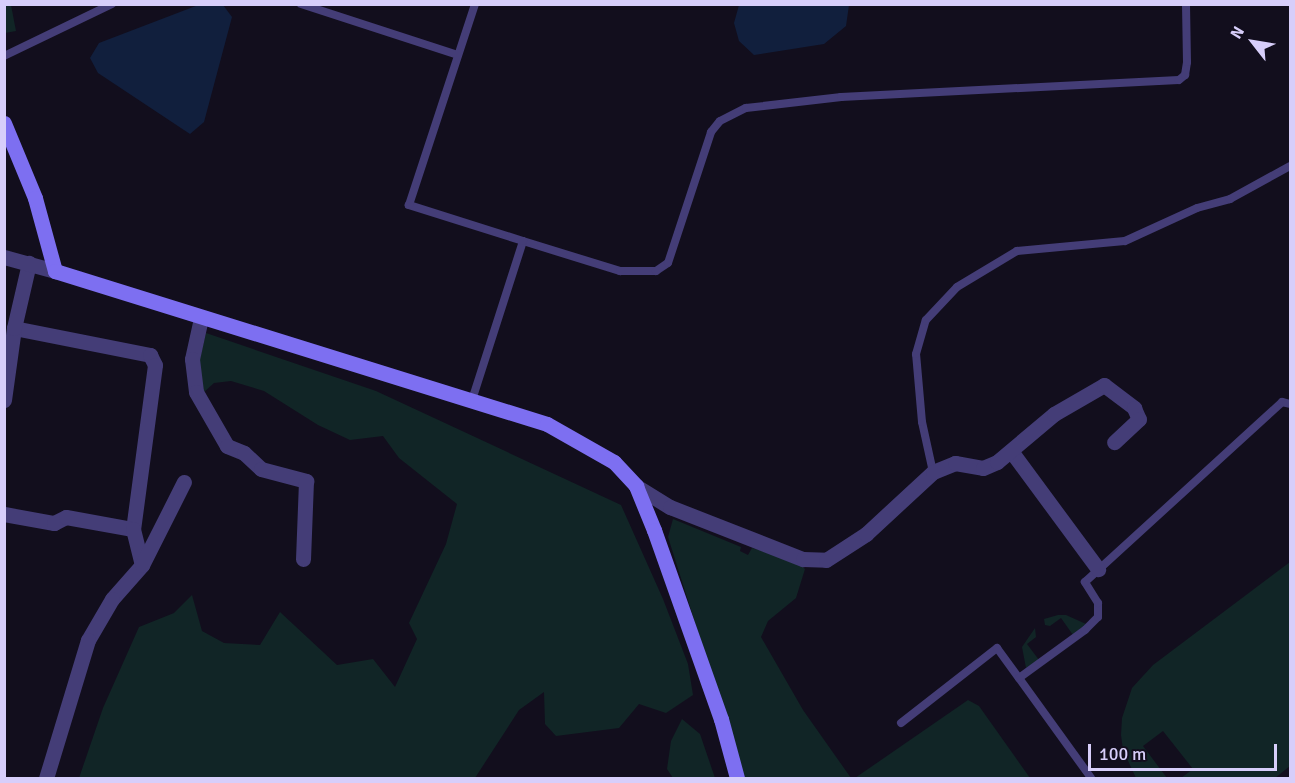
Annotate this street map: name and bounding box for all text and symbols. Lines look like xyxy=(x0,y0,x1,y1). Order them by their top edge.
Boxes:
north arrow xyxy=(1223,12,1283,72)
text: N xyxy=(1226,23,1249,43)
scale bar xyxy=(1091,732,1280,770)
text: 100 m xyxy=(1099,743,1146,765)

